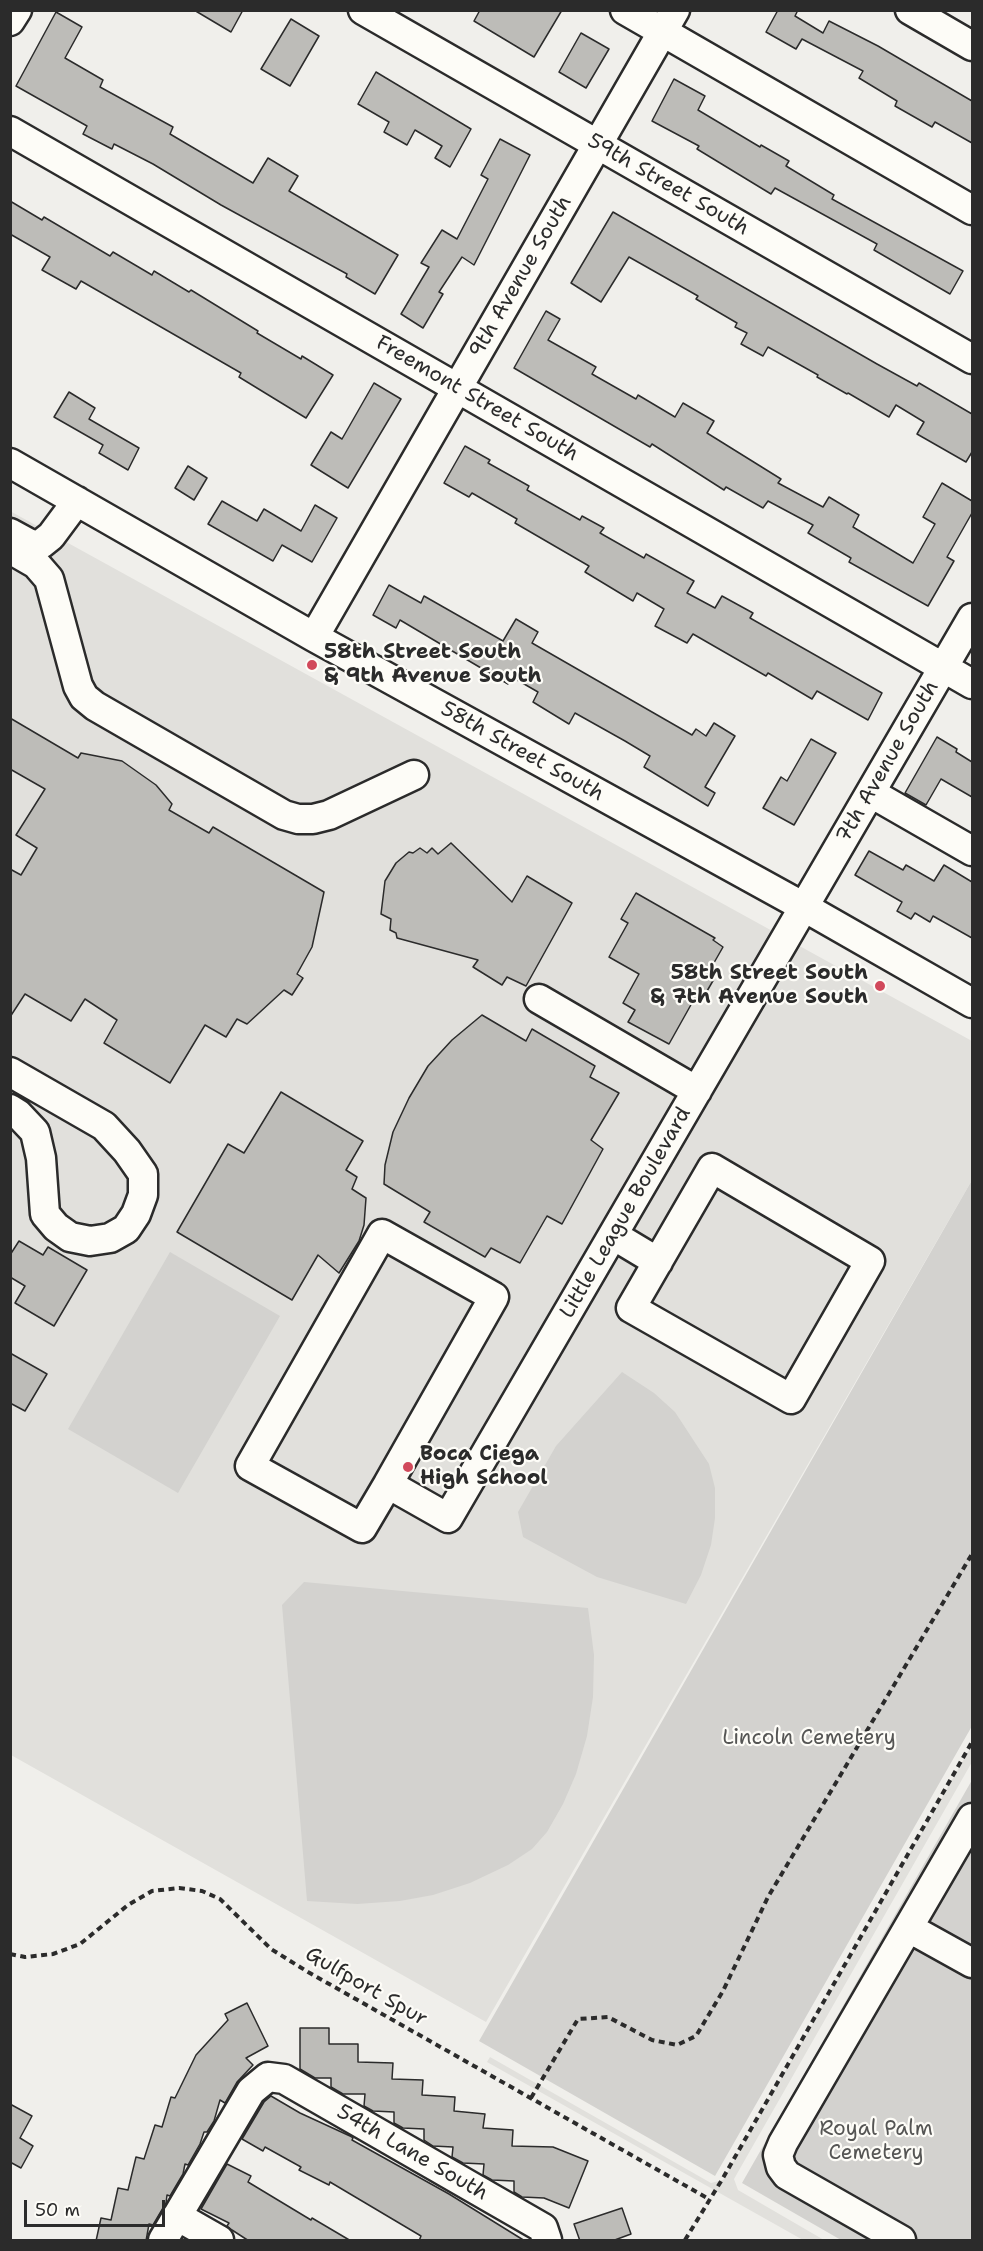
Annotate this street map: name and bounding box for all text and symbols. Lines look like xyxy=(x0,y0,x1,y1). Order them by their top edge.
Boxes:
street label: 59th Street South xyxy=(583,128,753,242)
street label: 9th Avenue South xyxy=(464,192,578,362)
street label: Freemont Street South xyxy=(371,331,583,467)
place label: 58th Street South & 9th Avenue South xyxy=(324,640,542,690)
marker: 58th Street South & 9th Avenue South xyxy=(305,658,319,672)
street label: 7th Avenue South xyxy=(831,677,945,847)
street label: 58th Street South xyxy=(436,697,608,807)
place label: 58th Street South & 7th Avenue South xyxy=(650,961,868,1011)
marker: 58th Street South & 7th Avenue South xyxy=(873,979,887,993)
street label: Little League Boulevard xyxy=(555,1103,697,1323)
place label: Boca Ciega High School xyxy=(420,1442,548,1492)
marker: Boca Ciega High School xyxy=(401,1460,415,1474)
park label: Lincoln Cemetery xyxy=(722,1726,896,1752)
street label: Gulfport Spur xyxy=(300,1942,432,2032)
street label: 54th Lane South xyxy=(332,2100,492,2206)
park label: Royal Palm Cemetery xyxy=(819,2117,933,2167)
scale bar xyxy=(27,2188,168,2226)
text: 50 m xyxy=(35,2198,80,2222)

